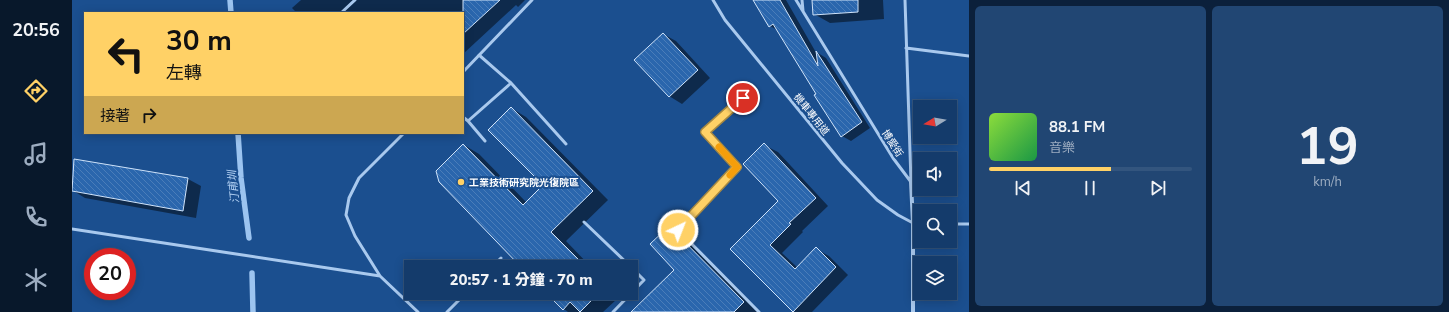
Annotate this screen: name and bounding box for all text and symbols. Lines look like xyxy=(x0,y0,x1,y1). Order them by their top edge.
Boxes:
text: 20:56 xyxy=(12,18,60,42)
text: 30 m xyxy=(166,22,232,60)
icon: left xyxy=(100,28,152,80)
text: 左轉 xyxy=(166,61,202,85)
icon: directions xyxy=(22,77,50,105)
pin xyxy=(726,81,760,115)
icon: arrive xyxy=(732,87,754,109)
street label: 機車專用道 xyxy=(790,91,832,138)
north arrow xyxy=(913,100,957,144)
map controls xyxy=(913,100,957,300)
icon: right xyxy=(138,104,160,126)
text: 接著 xyxy=(100,106,130,126)
text: 19 xyxy=(1296,111,1359,182)
text: 88.1 FM xyxy=(1049,117,1105,137)
street label: 博愛街 xyxy=(878,127,906,160)
text: 音樂 xyxy=(1049,139,1075,157)
icon: music xyxy=(22,140,50,168)
button: sound xyxy=(913,152,957,196)
water label: 汀甫圳 xyxy=(224,168,243,204)
text: km/h xyxy=(1313,173,1342,191)
place label: 工業技術研究院光復院區 xyxy=(469,176,579,190)
marker: 工業技術研究院光復院區 xyxy=(456,177,466,187)
icon: previous xyxy=(1012,177,1034,199)
icon: pause xyxy=(1079,177,1101,199)
icon: next xyxy=(1147,177,1169,199)
icon: phone xyxy=(22,203,50,231)
button: search xyxy=(913,204,957,248)
position arrow xyxy=(657,209,699,251)
speed limit sign: 20 xyxy=(84,248,136,300)
button: layers xyxy=(913,256,957,300)
icon: climate xyxy=(22,266,50,294)
text: 20:57 · 1 分鐘 · 70 m xyxy=(449,270,593,290)

